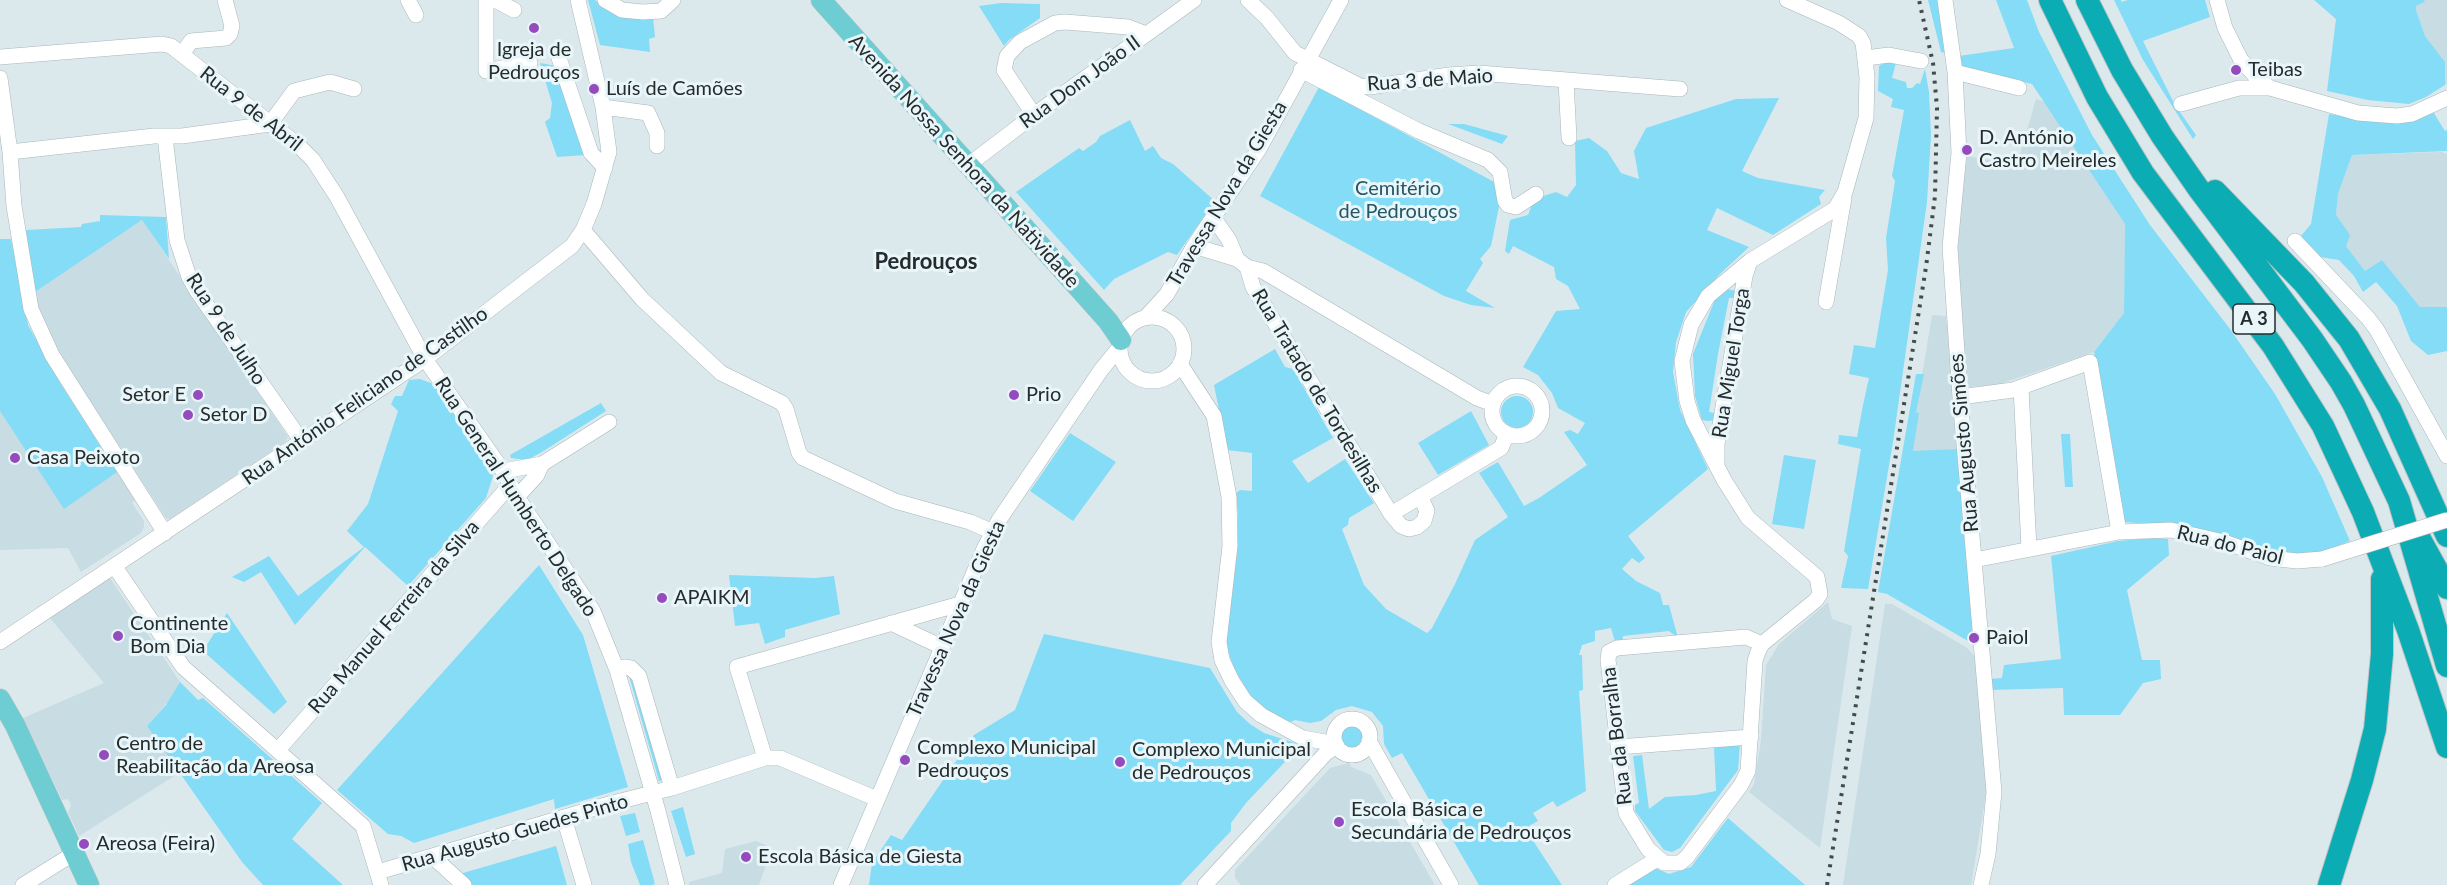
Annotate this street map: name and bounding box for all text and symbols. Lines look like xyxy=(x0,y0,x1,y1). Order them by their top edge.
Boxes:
marker: Igreja de Pedrouços xyxy=(527,21,541,35)
street label: Avenida Nossa Senhora da Natividade xyxy=(844,29,1084,293)
street label: Rua Dom João II xyxy=(1015,30,1145,134)
place label: Igreja de Pedrouços xyxy=(488,38,580,85)
place label: Teibas xyxy=(2248,58,2303,82)
street label: Rua 9 de Abril xyxy=(195,62,307,156)
marker: Teibas xyxy=(2229,63,2243,77)
street label: Rua 3 de Maio xyxy=(1366,64,1494,96)
place label: Luís de Camões xyxy=(606,77,743,101)
marker: Luís de Camões xyxy=(587,82,601,96)
street label: Travessa Nova da Giesta xyxy=(1162,97,1292,291)
place label: D. António Castro Meireles xyxy=(1979,126,2116,173)
marker: D. António Castro Meireles xyxy=(1960,143,1974,157)
park label: Cemitério de Pedrouços xyxy=(1339,177,1457,224)
district label: Pedrouços xyxy=(874,249,978,275)
street label: Rua 9 de Julho xyxy=(181,269,271,389)
street label: Rua Tratado de Tordesilhas xyxy=(1247,285,1387,497)
street label: Rua Miguel Torga xyxy=(1707,286,1755,440)
street label: Rua António Feliciano de Castilho xyxy=(237,302,493,490)
road number: A 3 xyxy=(2233,304,2275,334)
street label: Rua Augusto Simões xyxy=(1944,353,1984,533)
street label: Rua General Humberto Delgado xyxy=(430,373,602,621)
place label: Setor E xyxy=(122,383,186,407)
place label: Prio xyxy=(1026,383,1061,407)
marker: Setor E xyxy=(191,388,205,402)
marker: Prio xyxy=(1007,388,1021,402)
place label: Setor D xyxy=(200,403,267,427)
marker: Setor D xyxy=(181,408,195,422)
place label: Casa Peixoto xyxy=(27,446,140,470)
marker: Casa Peixoto xyxy=(8,451,22,465)
street label: Rua Manuel Ferreira da Silva xyxy=(303,515,485,719)
street label: Travessa Nova da Giesta xyxy=(902,517,1010,721)
street label: Rua do Paiol xyxy=(2174,520,2286,570)
place label: APAIKM xyxy=(674,586,750,610)
marker: APAIKM xyxy=(655,591,669,605)
place label: Continente Bom Dia xyxy=(130,612,228,659)
place label: Paiol xyxy=(1986,626,2028,650)
marker: Continente Bom Dia xyxy=(111,629,125,643)
marker: Paiol xyxy=(1967,631,1981,645)
street label: Rua da Borralha xyxy=(1597,666,1637,806)
place label: Centro de Reabilitação da Areosa xyxy=(116,732,314,779)
place label: Complexo Municipal Pedrouços xyxy=(917,736,1096,783)
place label: Complexo Municipal de Pedrouços xyxy=(1132,738,1311,785)
marker: Centro de Reabilitação da Areosa xyxy=(97,748,111,762)
marker: Complexo Municipal Pedrouços xyxy=(898,753,912,767)
marker: Complexo Municipal de Pedrouços xyxy=(1113,755,1127,769)
street label: Rua Augusto Guedes Pinto xyxy=(399,789,631,877)
place label: Escola Básica e Secundária de Pedrouços xyxy=(1351,798,1571,845)
marker: Escola Básica e Secundária de Pedrouços xyxy=(1332,815,1346,829)
place label: Areosa (Feira) xyxy=(96,832,215,856)
marker: Areosa (Feira) xyxy=(77,837,91,851)
place label: Escola Básica de Giesta xyxy=(758,845,962,869)
marker: Escola Básica de Giesta xyxy=(739,850,753,864)

